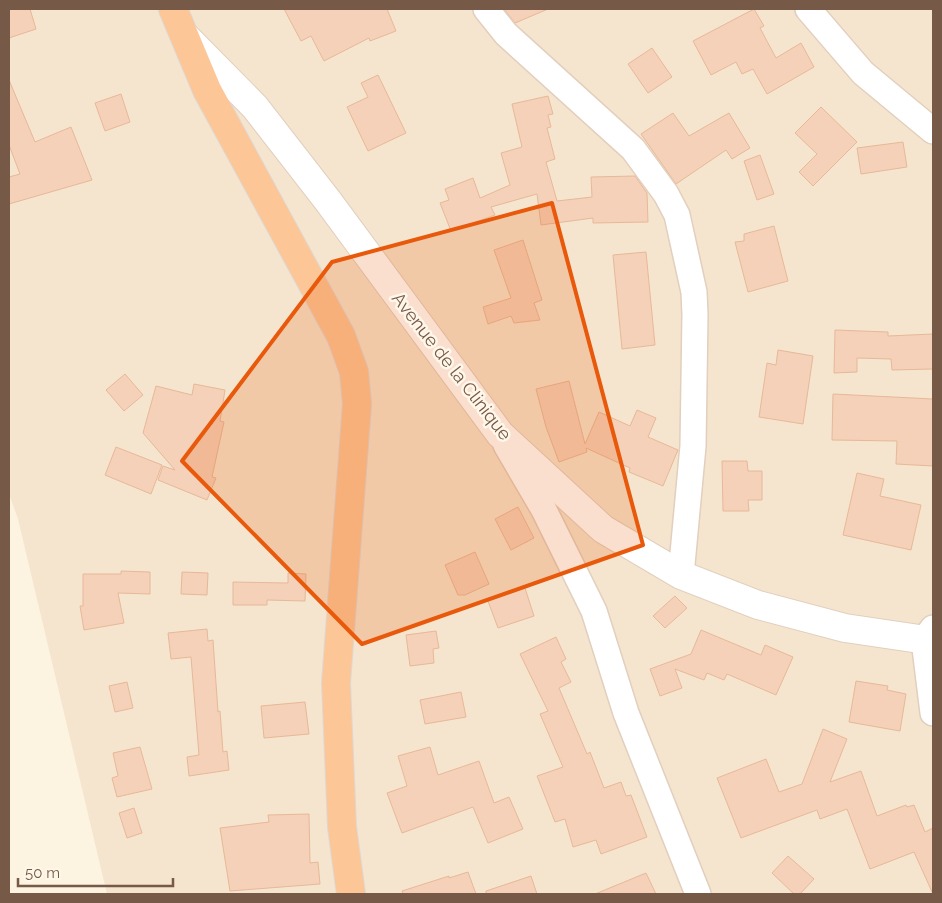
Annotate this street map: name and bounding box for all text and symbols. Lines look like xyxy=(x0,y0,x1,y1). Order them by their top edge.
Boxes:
street label: Avenue de la Clinique xyxy=(388,288,516,444)
scale bar xyxy=(18,856,172,888)
text: 50 m xyxy=(25,864,60,882)

